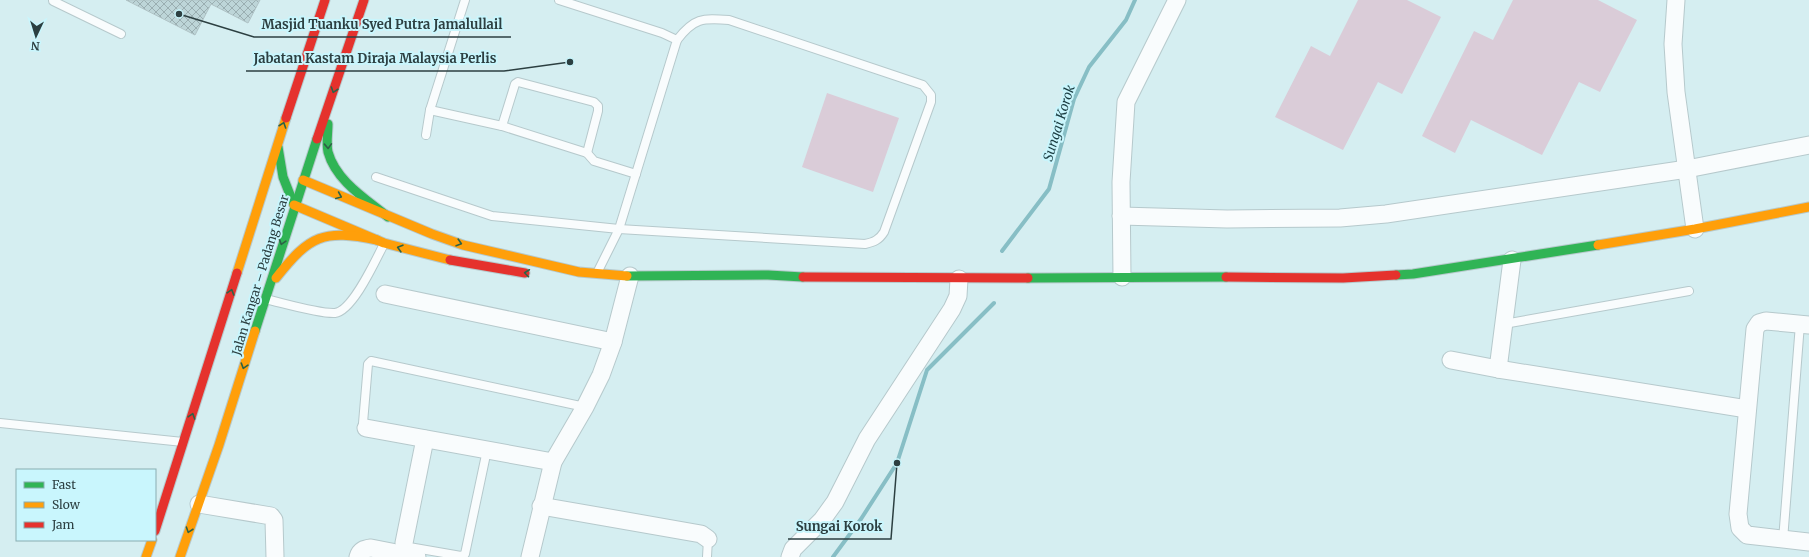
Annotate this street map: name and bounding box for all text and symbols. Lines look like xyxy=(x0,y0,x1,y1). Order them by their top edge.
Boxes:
callout: Masjid Tuanku Syed Putra Jamalullail xyxy=(254,12,511,37)
north arrow xyxy=(16,16,56,56)
text: Masjid Tuanku Syed Putra Jamalullail xyxy=(261,16,503,33)
text: N xyxy=(30,39,40,53)
callout: Jabatan Kastam Diraja Malaysia Perlis xyxy=(246,46,504,71)
text: Jabatan Kastam Diraja Malaysia Perlis xyxy=(253,50,497,67)
water label: Sungai Korok xyxy=(1039,83,1079,163)
one-way arrow xyxy=(330,86,339,93)
one-way arrow xyxy=(279,122,287,129)
one-way arrow xyxy=(324,143,332,149)
one-way arrow xyxy=(335,191,342,199)
street label: Jalan Kangar – Padang Besar xyxy=(228,192,292,358)
one-way arrow xyxy=(456,238,463,247)
one-way arrow xyxy=(278,239,287,246)
one-way arrow xyxy=(396,244,403,253)
one-way arrow xyxy=(524,269,530,278)
one-way arrow xyxy=(226,289,235,296)
one-way arrow xyxy=(240,363,248,370)
one-way arrow xyxy=(187,413,196,420)
legend xyxy=(16,469,156,541)
text: Fast xyxy=(52,477,76,492)
text: Slow xyxy=(52,497,81,512)
callout: Sungai Korok xyxy=(788,514,891,539)
text: Jam xyxy=(51,517,75,532)
text: Sungai Korok xyxy=(796,518,883,535)
one-way arrow xyxy=(186,527,194,534)

